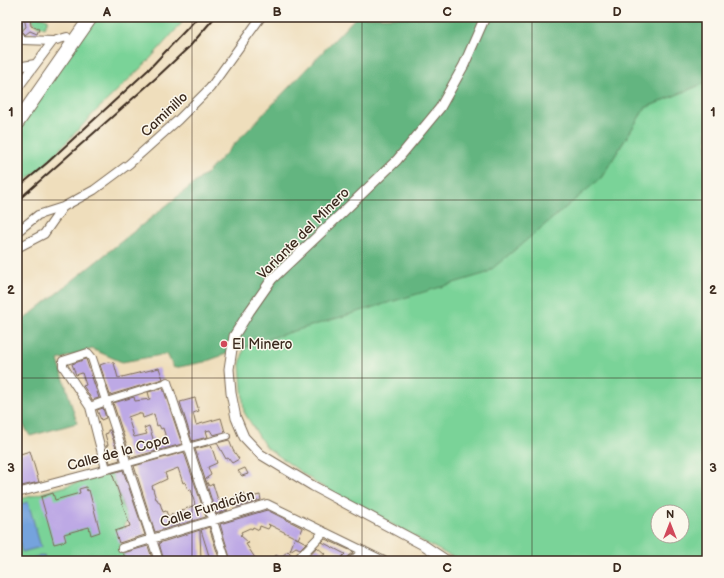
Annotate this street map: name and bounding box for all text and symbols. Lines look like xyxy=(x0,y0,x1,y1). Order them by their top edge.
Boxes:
text: A xyxy=(102,4,111,20)
text: B xyxy=(272,4,282,20)
text: C xyxy=(442,4,452,20)
text: D xyxy=(612,4,622,20)
street label: Caminillo xyxy=(137,88,191,140)
text: 1 xyxy=(8,104,14,120)
text: 1 xyxy=(710,104,716,120)
street label: Variante del Minero xyxy=(254,184,353,283)
text: 2 xyxy=(7,282,15,298)
text: 2 xyxy=(709,282,717,298)
place label: El Minero xyxy=(232,336,292,353)
marker: El Minero xyxy=(219,339,229,349)
street label: Calle de la Copa xyxy=(65,431,171,474)
text: 3 xyxy=(7,460,15,476)
text: 3 xyxy=(709,460,717,476)
street label: Calle Fundición xyxy=(158,486,257,531)
north arrow xyxy=(650,504,690,544)
text: N xyxy=(666,508,674,521)
text: A xyxy=(102,560,111,576)
text: B xyxy=(272,560,282,576)
text: C xyxy=(442,560,452,576)
text: D xyxy=(612,560,622,576)

